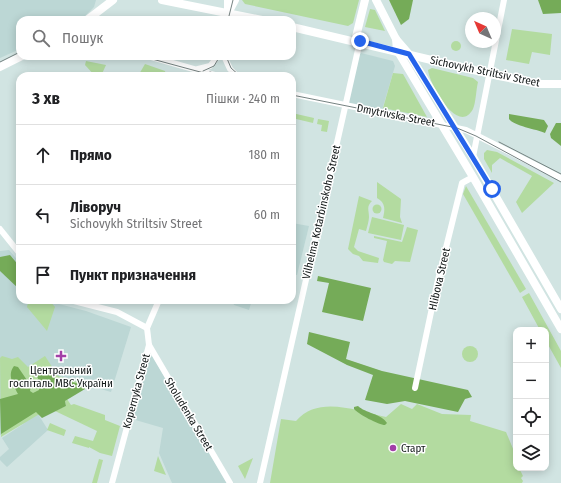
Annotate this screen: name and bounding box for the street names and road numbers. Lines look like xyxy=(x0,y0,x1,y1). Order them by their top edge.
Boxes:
street label: Sichovykh Striltsiv Street xyxy=(429,53,541,90)
street label: Dmytrivska Street xyxy=(356,102,437,130)
street label: Vilhelma Kotarbinskoho Street xyxy=(300,143,343,280)
street label: Hlibova Street xyxy=(426,246,453,312)
street label: Kopernyka Street xyxy=(120,352,153,430)
street label: Sholudenka Street xyxy=(162,375,216,453)

